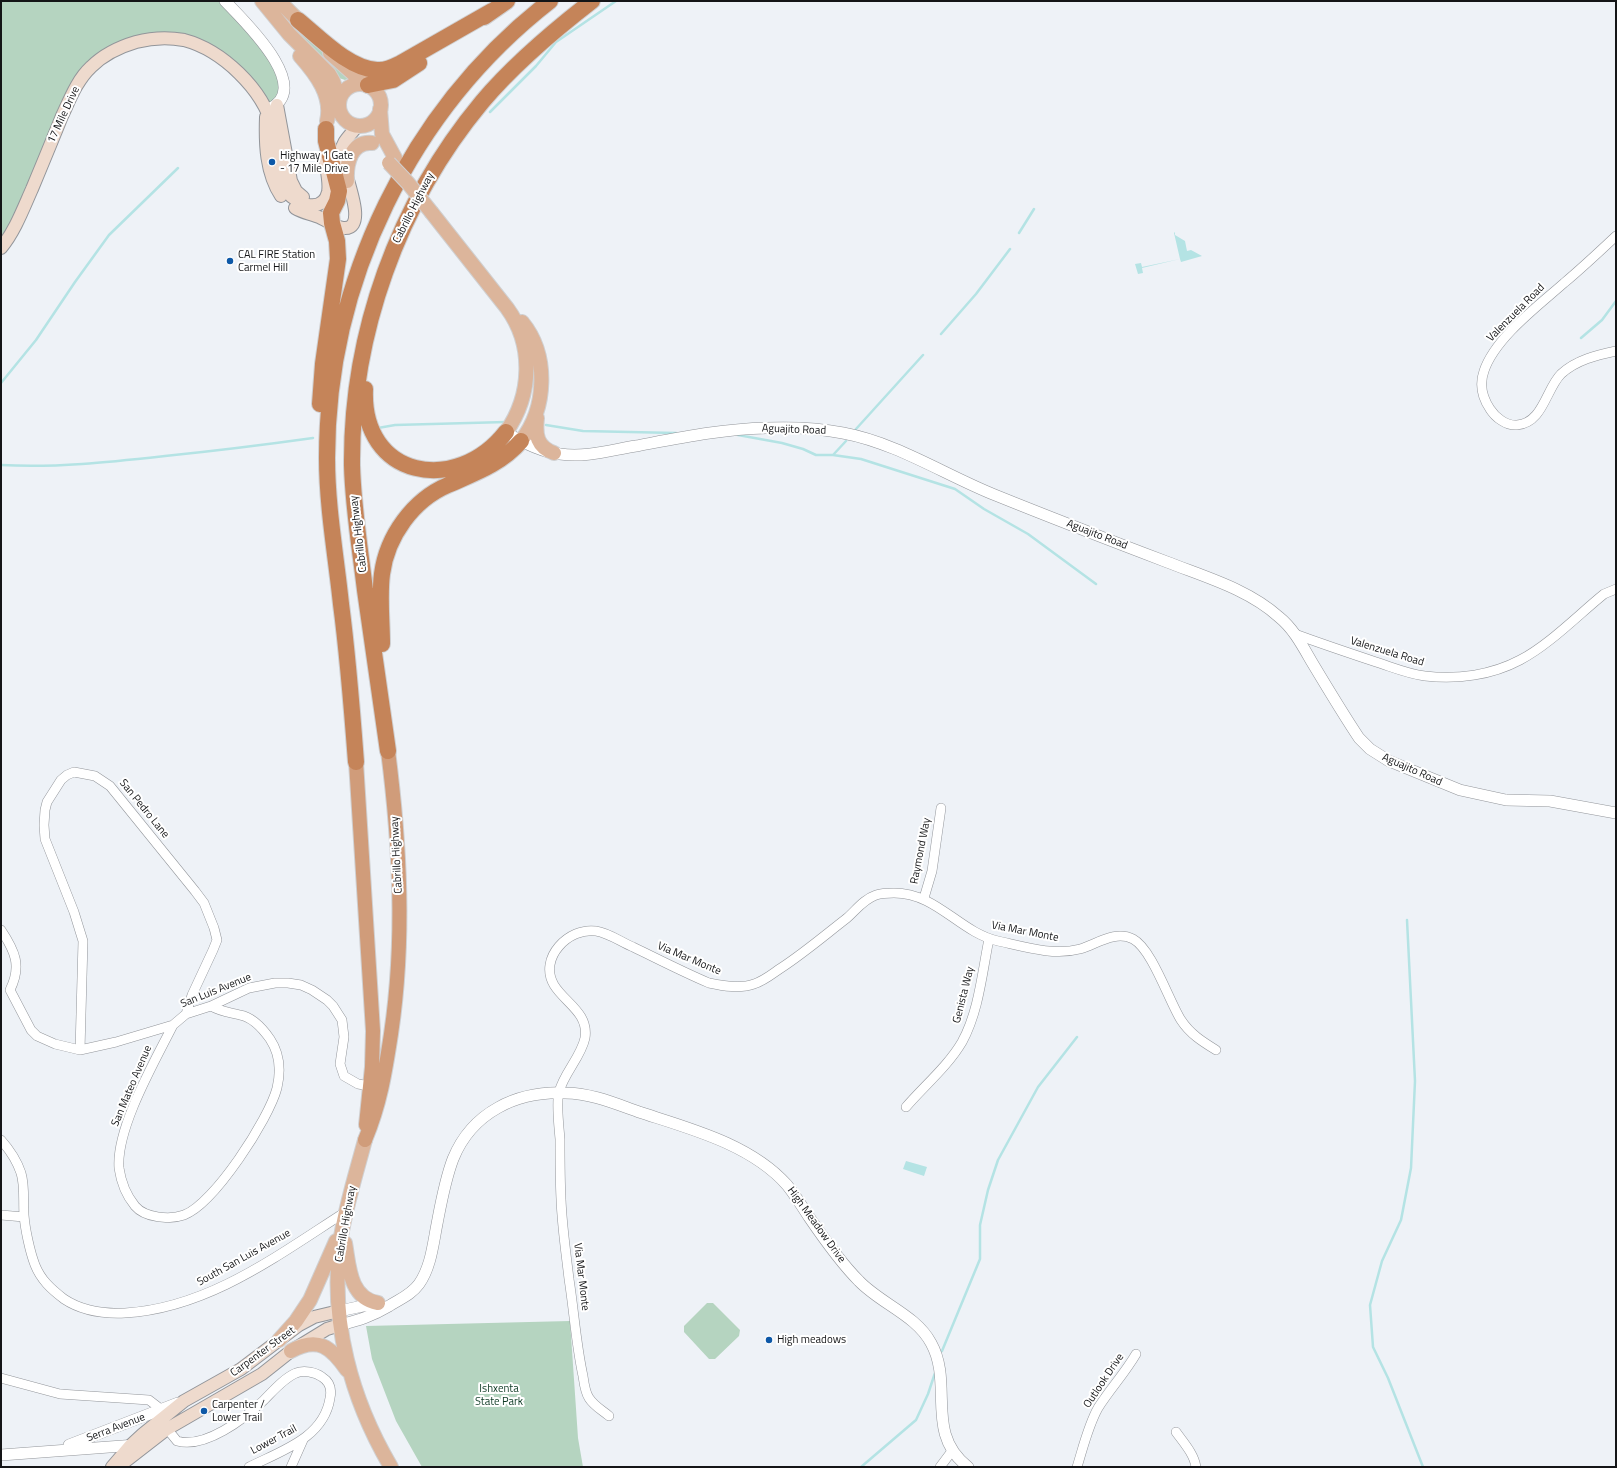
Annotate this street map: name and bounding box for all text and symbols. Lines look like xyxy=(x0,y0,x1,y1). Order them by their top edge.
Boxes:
street label: 17 Mile Drive xyxy=(45,85,83,145)
place label: Highway 1 Gate - 17 Mile Drive xyxy=(280,149,353,175)
marker: Highway 1 Gate - 17 Mile Drive xyxy=(267,157,277,167)
street label: Cabrillo Highway xyxy=(391,171,437,245)
place label: CAL FIRE Station Carmel Hill xyxy=(238,248,315,274)
marker: CAL FIRE Station Carmel Hill xyxy=(225,256,235,266)
street label: Valenzuela Road xyxy=(1484,281,1548,345)
street label: Aguajito Road xyxy=(762,422,826,438)
street label: Cabrillo Highway xyxy=(348,495,370,573)
street label: Aguajito Road xyxy=(1065,517,1129,553)
street label: Valenzuela Road xyxy=(1349,635,1425,669)
street label: Aguajito Road xyxy=(1380,751,1444,789)
street label: San Pedro Lane xyxy=(116,777,172,841)
street label: Cabrillo Highway xyxy=(388,816,406,894)
street label: Raymond Way xyxy=(908,817,934,885)
street label: Via Mar Monte xyxy=(990,919,1060,945)
street label: Via Mar Monte xyxy=(655,940,723,978)
street label: Genista Way xyxy=(951,965,977,1025)
street label: San Luis Avenue xyxy=(179,971,253,1011)
street label: San Mateo Avenue xyxy=(109,1044,155,1128)
street label: Cabrillo Highway xyxy=(333,1185,359,1263)
street label: High Meadow Drive xyxy=(784,1185,848,1265)
street label: South San Luis Avenue xyxy=(195,1227,293,1289)
street label: Via Mar Monte xyxy=(570,1242,592,1312)
street label: Carpenter Street xyxy=(228,1324,298,1380)
place label: High meadows xyxy=(777,1333,846,1347)
marker: High meadows xyxy=(764,1335,774,1345)
street label: Outlook Drive xyxy=(1081,1351,1127,1411)
park label: Ishxenta State Park xyxy=(475,1382,523,1408)
place label: Carpenter / Lower Trail xyxy=(212,1398,265,1424)
marker: Carpenter / Lower Trail xyxy=(199,1406,209,1416)
street label: Serra Avenue xyxy=(85,1411,147,1445)
street label: Lower Trail xyxy=(249,1422,299,1458)

